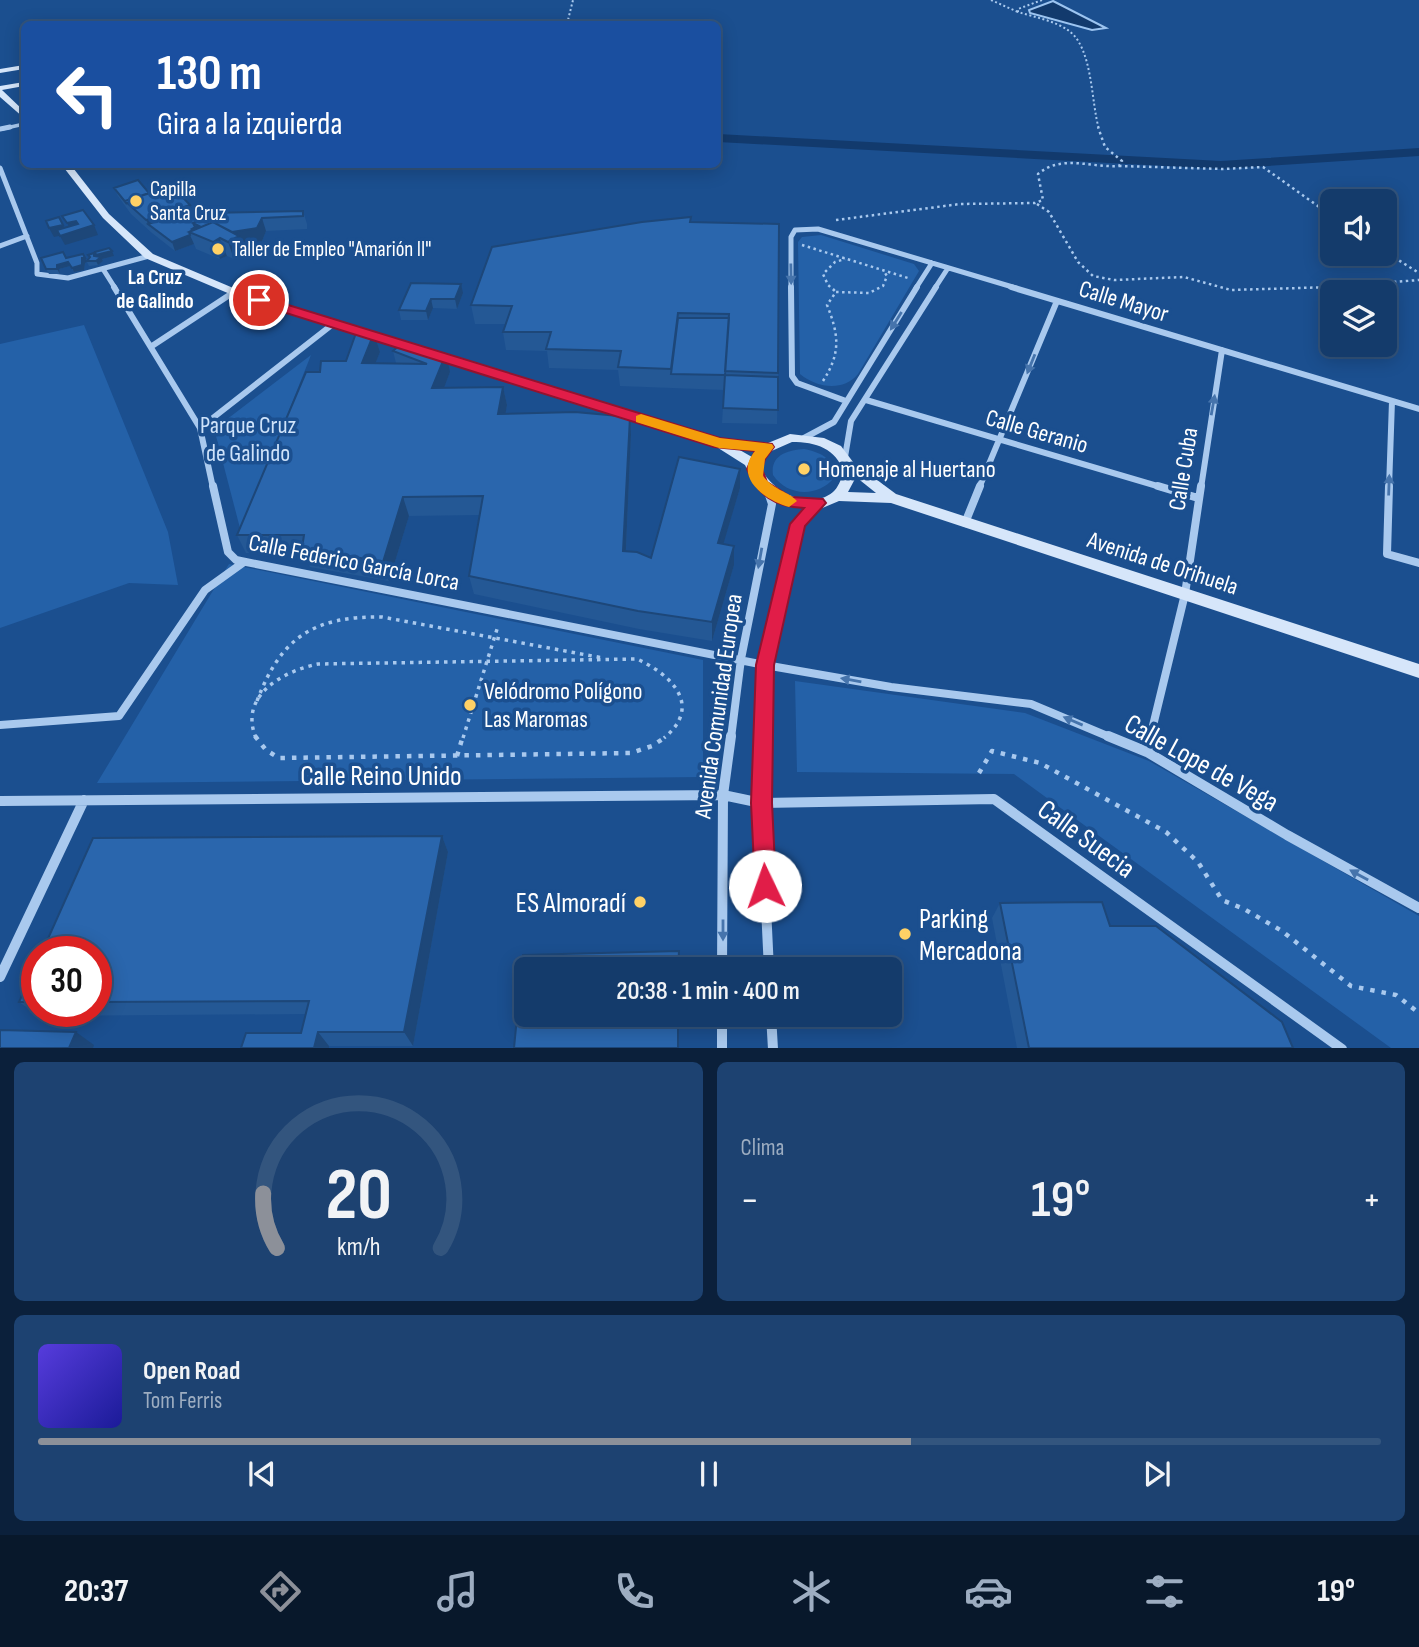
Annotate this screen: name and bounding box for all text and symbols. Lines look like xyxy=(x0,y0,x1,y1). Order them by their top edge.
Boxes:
text: 130 m xyxy=(157,45,262,104)
icon: left xyxy=(42,49,133,140)
text: Gira a la izquierda xyxy=(157,105,343,144)
place label: Capilla Santa Cruz xyxy=(150,177,227,226)
map controls xyxy=(1320,189,1397,357)
button: sound xyxy=(1320,189,1397,266)
marker: Capilla Santa Cruz xyxy=(128,193,144,209)
place label: Taller de Empleo "Amarión II" xyxy=(232,237,431,262)
marker: Taller de Empleo "Amarión II" xyxy=(210,241,226,257)
one-way arrow xyxy=(785,263,797,285)
district label: La Cruz de Galindo xyxy=(116,265,194,314)
pin xyxy=(229,270,289,330)
street label: Calle Mayor xyxy=(1076,274,1172,329)
button: layers xyxy=(1320,280,1397,357)
icon: arrive xyxy=(240,281,278,319)
one-way arrow xyxy=(889,312,902,331)
one-way arrow xyxy=(1026,354,1037,375)
one-way arrow xyxy=(1208,394,1219,416)
street label: Calle Geranio xyxy=(982,403,1091,460)
park label: Parque Cruz de Galindo xyxy=(200,411,296,468)
street label: Calle Cuba xyxy=(1163,426,1204,513)
place label: Homenaje al Huertano xyxy=(818,455,996,484)
marker: Homenaje al Huertano xyxy=(796,461,812,477)
one-way arrow xyxy=(1384,474,1395,496)
street label: Avenida de Orihuela xyxy=(1083,525,1242,601)
street label: Calle Federico García Lorca xyxy=(246,528,462,597)
one-way arrow xyxy=(754,547,765,569)
street label: Avenida Comunidad Europea xyxy=(688,592,749,821)
one-way arrow xyxy=(840,674,862,685)
place label: Velódromo Polígono Las Maromas xyxy=(484,677,642,734)
marker: Velódromo Polígono Las Maromas xyxy=(462,697,478,713)
street label: Calle Lope de Vega xyxy=(1119,707,1284,819)
one-way arrow xyxy=(1062,716,1083,727)
street label: Calle Reino Unido xyxy=(300,760,462,793)
street label: Calle Suecia xyxy=(1031,793,1141,886)
position arrow xyxy=(728,849,802,923)
one-way arrow xyxy=(1350,869,1369,881)
place label: ES Almoradí xyxy=(516,887,627,920)
marker: ES Almoradí xyxy=(632,894,648,910)
place label: Parking Mercadona xyxy=(919,903,1022,968)
one-way arrow xyxy=(717,919,728,941)
marker: Parking Mercadona xyxy=(897,926,913,942)
speed limit sign: 30 xyxy=(21,936,112,1027)
text: 20:38 · 1 min · 400 m xyxy=(616,976,800,1007)
text: Clima xyxy=(741,1134,784,1162)
text: 20 xyxy=(325,1152,392,1240)
text: 19° xyxy=(1031,1169,1090,1232)
text: − xyxy=(741,1178,759,1223)
text: + xyxy=(1362,1178,1381,1223)
text: km/h xyxy=(337,1231,380,1262)
text: Open Road xyxy=(143,1356,240,1387)
text: Tom Ferris xyxy=(143,1387,222,1415)
icon: previous xyxy=(243,1455,281,1493)
icon: pause xyxy=(690,1455,728,1493)
icon: next xyxy=(1138,1455,1176,1493)
icon: directions xyxy=(256,1567,305,1616)
icon: music xyxy=(433,1567,482,1616)
icon: phone xyxy=(610,1567,659,1616)
icon: climate xyxy=(787,1567,836,1616)
icon: car xyxy=(964,1567,1013,1616)
icon: filters xyxy=(1140,1567,1189,1616)
text: 20:37 xyxy=(64,1572,128,1611)
text: 19° xyxy=(1317,1572,1355,1611)

